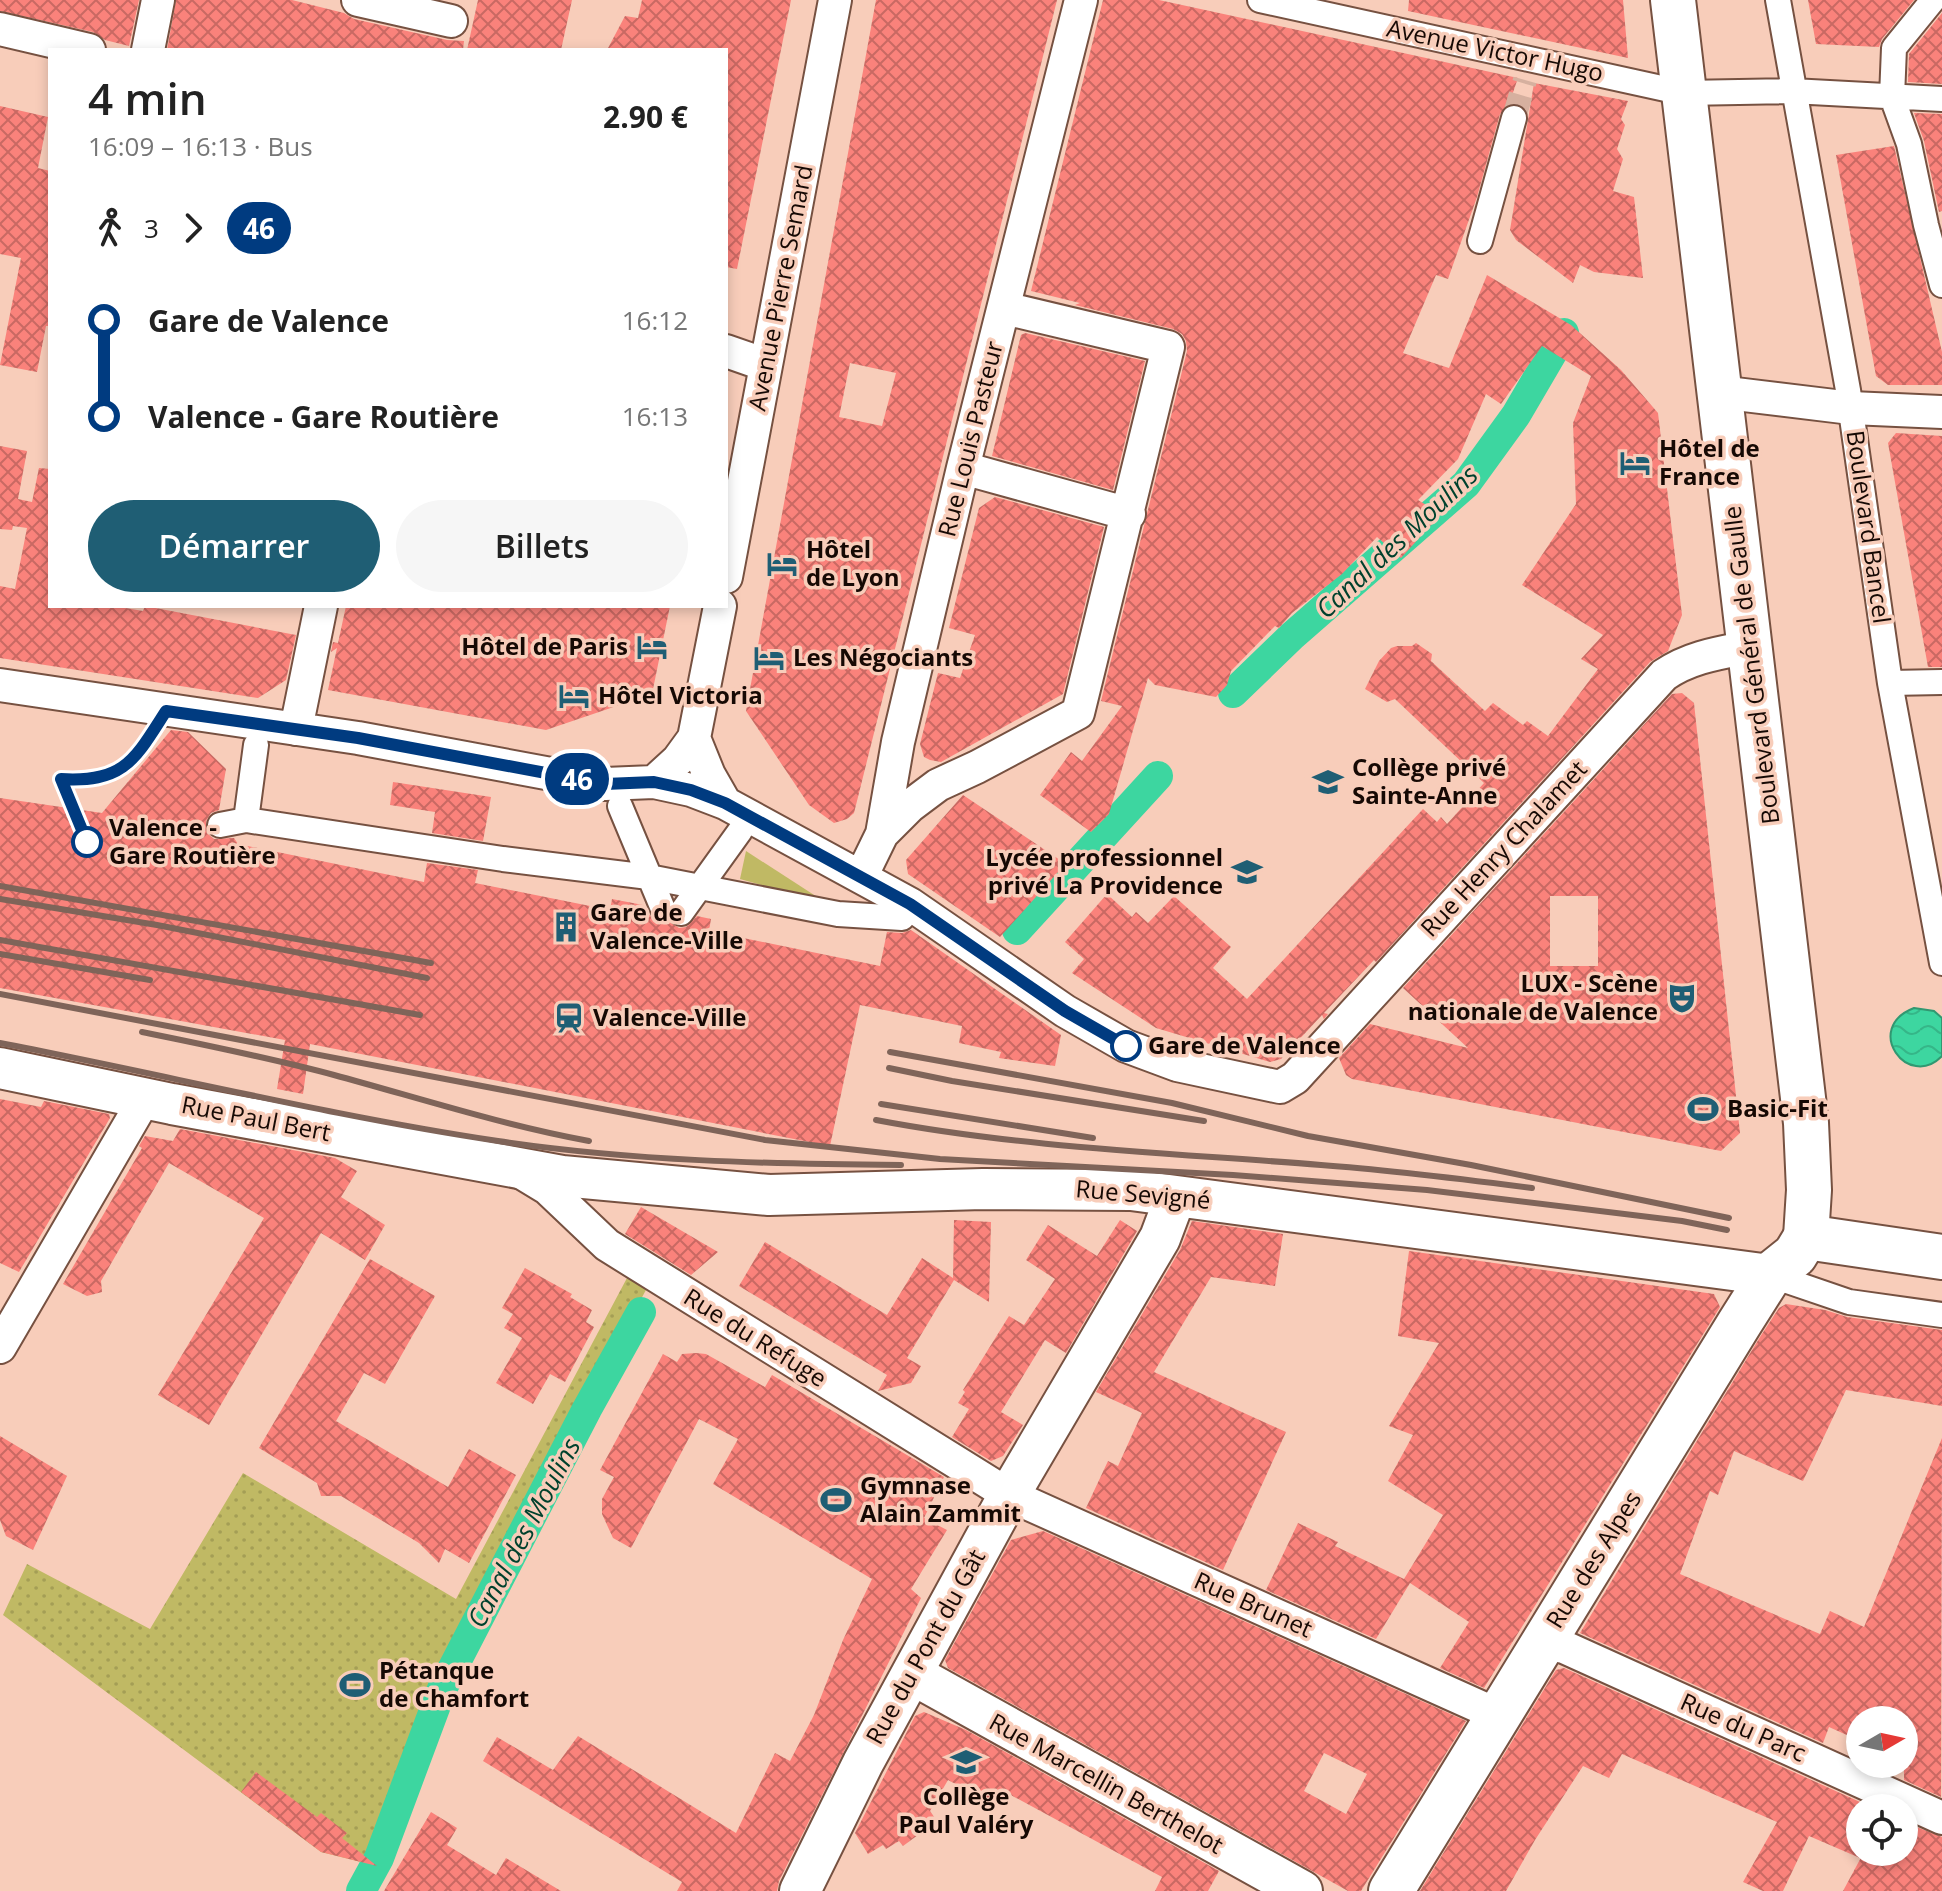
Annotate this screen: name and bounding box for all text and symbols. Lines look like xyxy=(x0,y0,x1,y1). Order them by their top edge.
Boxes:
street label: Avenue Victor Hugo xyxy=(1384,10,1607,89)
text: 4 min xyxy=(88,68,207,128)
text: 2.90 € xyxy=(603,96,688,137)
text: 16:09 – 16:13 · Bus xyxy=(88,128,313,164)
street label: Avenue Pierre Semard xyxy=(740,162,820,413)
icon: walk xyxy=(88,206,132,250)
icon: forward xyxy=(171,206,215,250)
text: 46 xyxy=(243,209,275,247)
text: 3 xyxy=(144,210,159,246)
text: Gare de Valence xyxy=(148,300,389,341)
text: 16:12 xyxy=(622,302,688,338)
street label: Rue Louis Pasteur xyxy=(929,337,1010,540)
text: Valence - Gare Routière xyxy=(148,396,499,437)
text: 16:13 xyxy=(622,398,688,434)
street label: Boulevard Bancel xyxy=(1840,428,1899,626)
place label: Hôtel de France xyxy=(1659,431,1760,492)
hotel icon: Hôtel de France xyxy=(1618,446,1652,480)
water label: Canal des Moulins xyxy=(1307,457,1485,626)
button: Démarrer xyxy=(88,500,380,592)
button: Billets xyxy=(396,500,688,592)
street label: Boulevard Général de Gaulle xyxy=(1715,504,1786,826)
place label: Hôtel de Lyon xyxy=(806,532,899,593)
hotel icon: Hôtel de Lyon xyxy=(765,547,799,581)
place label: Hôtel de Paris xyxy=(461,629,628,662)
hotel icon: Hôtel de Paris xyxy=(635,630,669,664)
place label: Les Négociants xyxy=(793,640,973,673)
hotel icon: Les Négociants xyxy=(752,641,786,675)
place label: Hôtel Victoria xyxy=(598,678,763,711)
hotel icon: Hôtel Victoria xyxy=(557,679,591,713)
place label: Collège privé Sainte-Anne xyxy=(1352,750,1506,811)
line badge: 46 xyxy=(541,753,613,805)
street label: Rue Henry Chalamet xyxy=(1412,753,1593,943)
text: 46 xyxy=(561,760,593,798)
school or university icon: Collège privé Sainte-Anne xyxy=(1311,765,1345,799)
place label: Valence - Gare Routière xyxy=(109,810,276,871)
marker: Valence - Gare Routière xyxy=(72,827,102,857)
place label: Lycée professionnel privé La Providence xyxy=(985,840,1223,901)
school or university icon: Lycée professionnel privé La Providence xyxy=(1230,855,1264,889)
place label: Gare de Valence-Ville xyxy=(590,895,743,956)
building icon: Gare de Valence-Ville xyxy=(549,910,583,944)
place label: LUX - Scène nationale de Valence xyxy=(1408,966,1658,1027)
theatre icon: LUX - Scène nationale de Valence xyxy=(1665,981,1699,1015)
place label: Valence-Ville xyxy=(593,1000,746,1033)
station icon: Valence-Ville xyxy=(552,1001,586,1035)
place label: Gare de Valence xyxy=(1148,1028,1341,1061)
marker: Gare de Valence xyxy=(1111,1031,1141,1061)
street label: Rue Paul Bert xyxy=(179,1087,334,1148)
place label: Basic-Fit xyxy=(1727,1091,1828,1124)
sports icon: Basic-Fit xyxy=(1686,1092,1720,1126)
street label: Rue Sevigné xyxy=(1074,1171,1212,1216)
street label: Rue du Refuge xyxy=(678,1280,833,1394)
water label: Canal des Moulins xyxy=(458,1432,588,1634)
place label: Gymnase Alain Zammit xyxy=(860,1468,1021,1529)
sports icon: Gymnase Alain Zammit xyxy=(819,1483,853,1517)
street label: Rue des Alpes xyxy=(1537,1484,1648,1634)
street label: Rue du Pont du Gât xyxy=(857,1543,992,1750)
street label: Rue Brunet xyxy=(1189,1563,1318,1644)
place label: Pétanque de Chamfort xyxy=(379,1653,529,1714)
sports icon: Pétanque de Chamfort xyxy=(338,1668,372,1702)
street label: Rue du Parc xyxy=(1676,1684,1812,1769)
street label: Rue Marcellin Berthelot xyxy=(984,1705,1230,1861)
north arrow xyxy=(1846,1706,1918,1778)
map controls xyxy=(1846,1706,1918,1866)
school or university icon: Collège Paul Valéry xyxy=(949,1745,983,1779)
place label: Collège Paul Valéry xyxy=(898,1779,1034,1840)
button: locate xyxy=(1846,1794,1918,1866)

